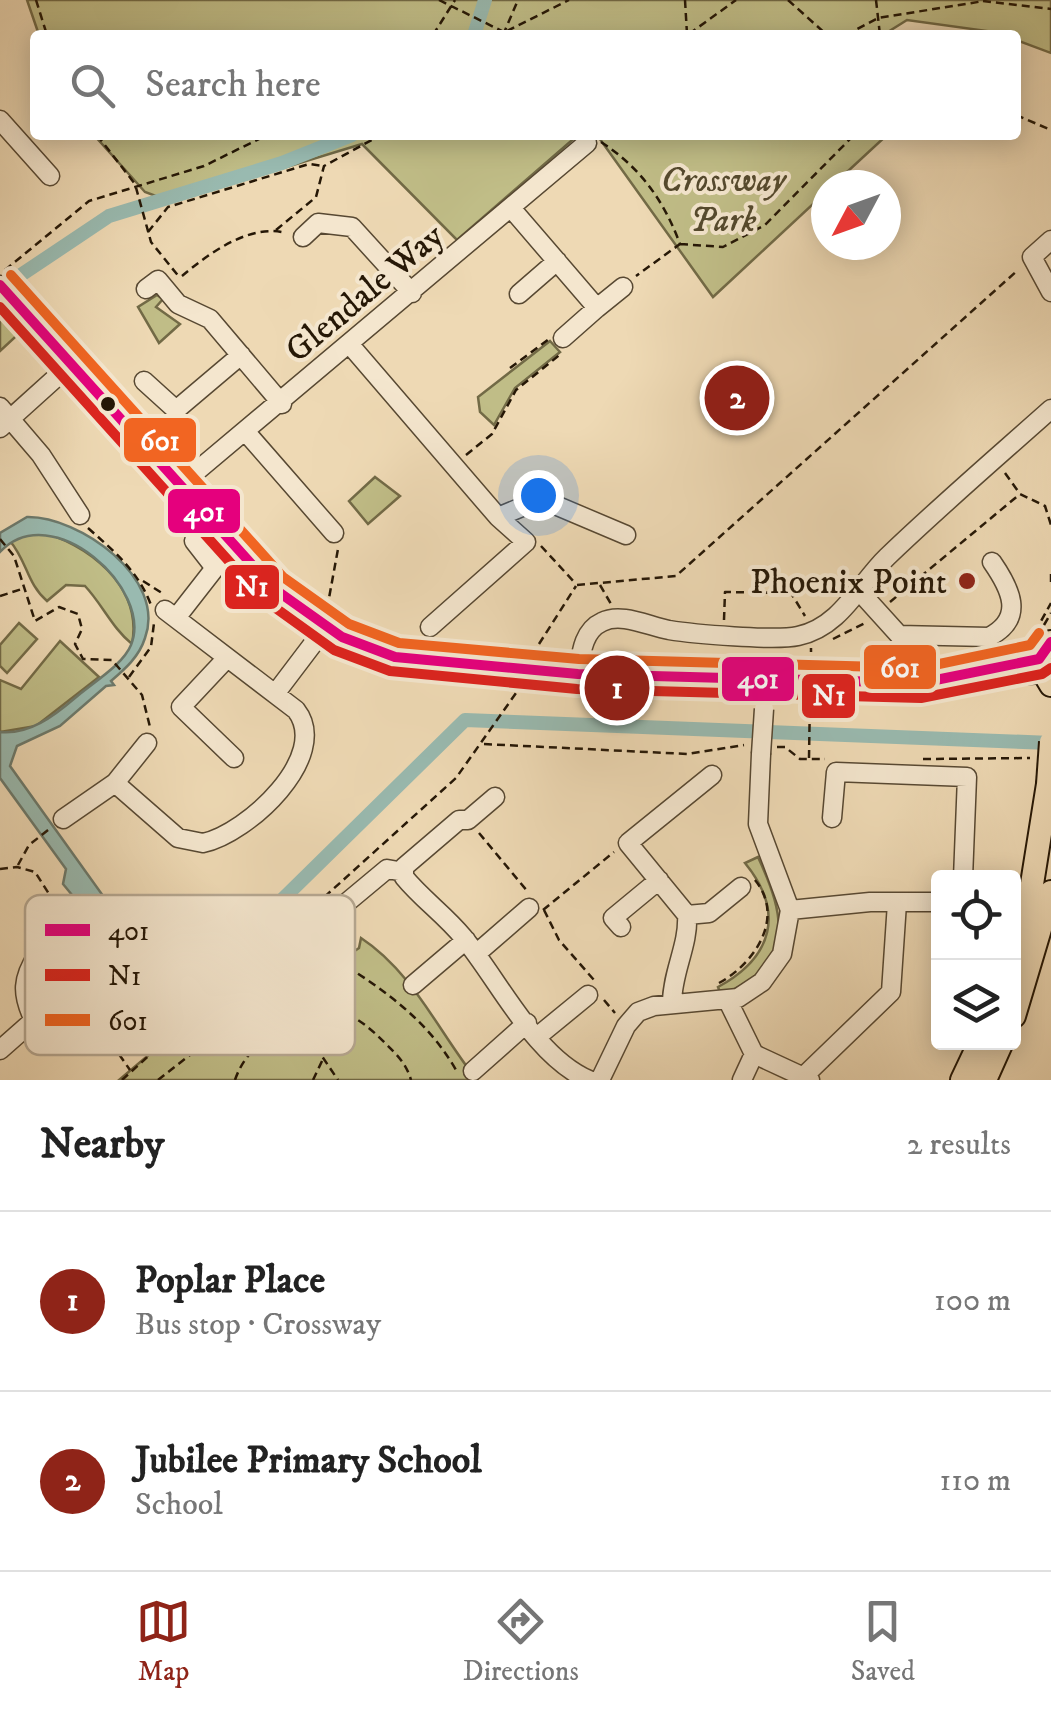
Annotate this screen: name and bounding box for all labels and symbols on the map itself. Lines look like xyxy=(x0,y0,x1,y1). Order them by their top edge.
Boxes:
park label: Crossway Park xyxy=(661,159,788,243)
north arrow xyxy=(811,170,901,260)
street label: Glendale Way xyxy=(277,214,454,373)
pin: 2 xyxy=(704,360,770,436)
unlabelled marker xyxy=(98,394,118,414)
line badge: 601 xyxy=(122,416,198,464)
text: 601 xyxy=(140,424,180,459)
your location xyxy=(513,470,564,521)
line badge: 401 xyxy=(166,487,242,535)
text: 401 xyxy=(183,495,225,530)
place label: Phoenix Point xyxy=(750,561,947,605)
line badge: N1 xyxy=(223,563,281,611)
text: N1 xyxy=(235,570,269,605)
marker: Phoenix Point xyxy=(956,570,978,592)
line badge: 601 xyxy=(862,643,938,691)
pin: 1 xyxy=(584,650,650,726)
text: 601 xyxy=(880,651,920,686)
line badge: 401 xyxy=(720,655,796,703)
text: 401 xyxy=(737,662,779,697)
line badge: N1 xyxy=(800,672,857,720)
text: N1 xyxy=(812,679,846,714)
legend xyxy=(25,895,355,1055)
text: 401 xyxy=(108,914,149,949)
text: N1 xyxy=(108,959,141,994)
text: 601 xyxy=(108,1004,148,1039)

